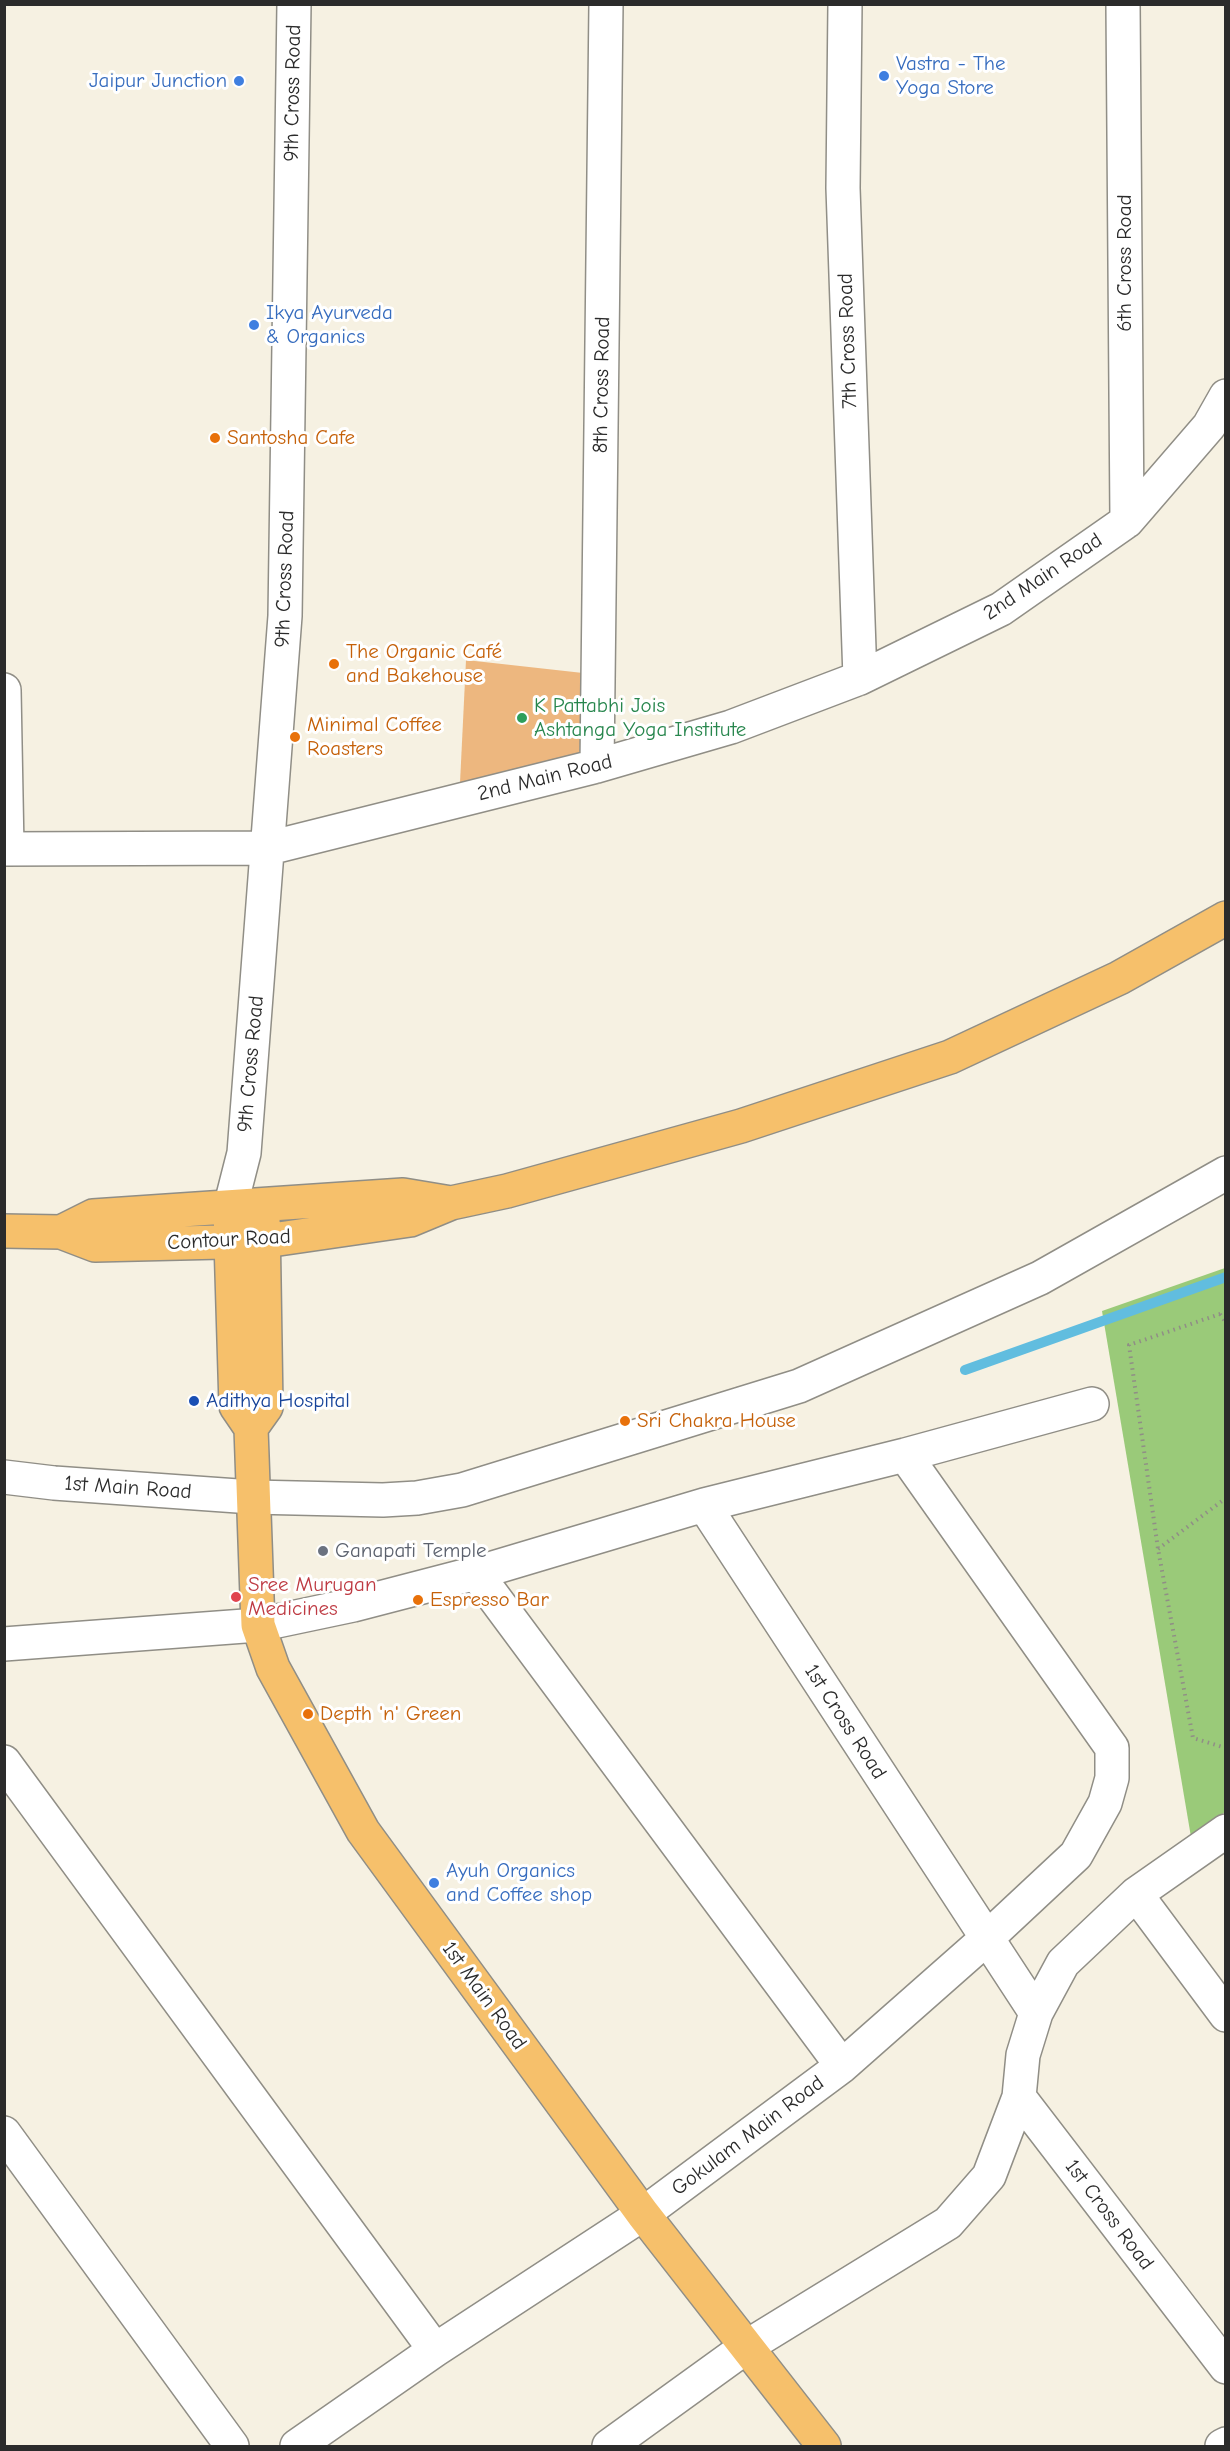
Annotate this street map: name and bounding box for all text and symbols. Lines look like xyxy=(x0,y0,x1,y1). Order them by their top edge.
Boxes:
street label: 9th Cross Road xyxy=(279,24,307,162)
place label: Vastra - The Yoga Store xyxy=(896,51,1006,101)
place label: Jaipur Junction xyxy=(89,68,227,94)
marker: Vastra - The Yoga Store xyxy=(877,69,891,83)
marker: Jaipur Junction xyxy=(232,74,246,88)
street label: 6th Cross Road xyxy=(1112,194,1138,332)
street label: 7th Cross Road xyxy=(833,273,863,409)
place label: Ikya Ayurveda & Organics xyxy=(266,300,393,350)
street label: 8th Cross Road xyxy=(588,316,616,454)
marker: Ikya Ayurveda & Organics xyxy=(247,318,261,332)
place label: Santosha Cafe xyxy=(227,425,355,451)
marker: Santosha Cafe xyxy=(208,431,222,445)
street label: 9th Cross Road xyxy=(270,510,300,648)
street label: 2nd Main Road xyxy=(979,528,1107,626)
place label: The Organic Café and Bakehouse xyxy=(346,639,502,689)
marker: The Organic Café and Bakehouse xyxy=(327,657,341,671)
place label: K Pattabhi Jois Ashtanga Yoga Institute xyxy=(534,693,746,743)
marker: K Pattabhi Jois Ashtanga Yoga Institute xyxy=(515,711,529,725)
place label: Minimal Coffee Roasters xyxy=(307,712,442,762)
marker: Minimal Coffee Roasters xyxy=(288,730,302,744)
street label: 2nd Main Road xyxy=(475,749,615,807)
street label: 9th Cross Road xyxy=(232,995,270,1133)
street label: Contour Road xyxy=(167,1224,291,1256)
place label: Adithya Hospital xyxy=(206,1388,350,1414)
marker: Adithya Hospital xyxy=(187,1394,201,1408)
place label: Sri Chakra House xyxy=(637,1408,796,1434)
marker: Sri Chakra House xyxy=(618,1414,632,1428)
street label: 1st Main Road xyxy=(64,1471,192,1505)
place label: Ganapati Temple xyxy=(335,1538,487,1564)
marker: Ganapati Temple xyxy=(316,1544,330,1558)
place label: Sree Murugan Medicines xyxy=(248,1572,377,1622)
place label: Espresso Bar xyxy=(430,1587,549,1613)
marker: Sree Murugan Medicines xyxy=(229,1590,243,1604)
marker: Espresso Bar xyxy=(411,1593,425,1607)
street label: 1st Cross Road xyxy=(799,1660,891,1784)
place label: Depth 'n' Green xyxy=(320,1701,461,1727)
marker: Depth 'n' Green xyxy=(301,1707,315,1721)
place label: Ayuh Organics and Coffee shop xyxy=(446,1858,592,1908)
marker: Ayuh Organics and Coffee shop xyxy=(427,1876,441,1890)
street label: 1st Main Road xyxy=(436,1937,532,2055)
street label: Gokulam Main Road xyxy=(667,2071,829,2201)
street label: 1st Cross Road xyxy=(1059,2155,1159,2275)

